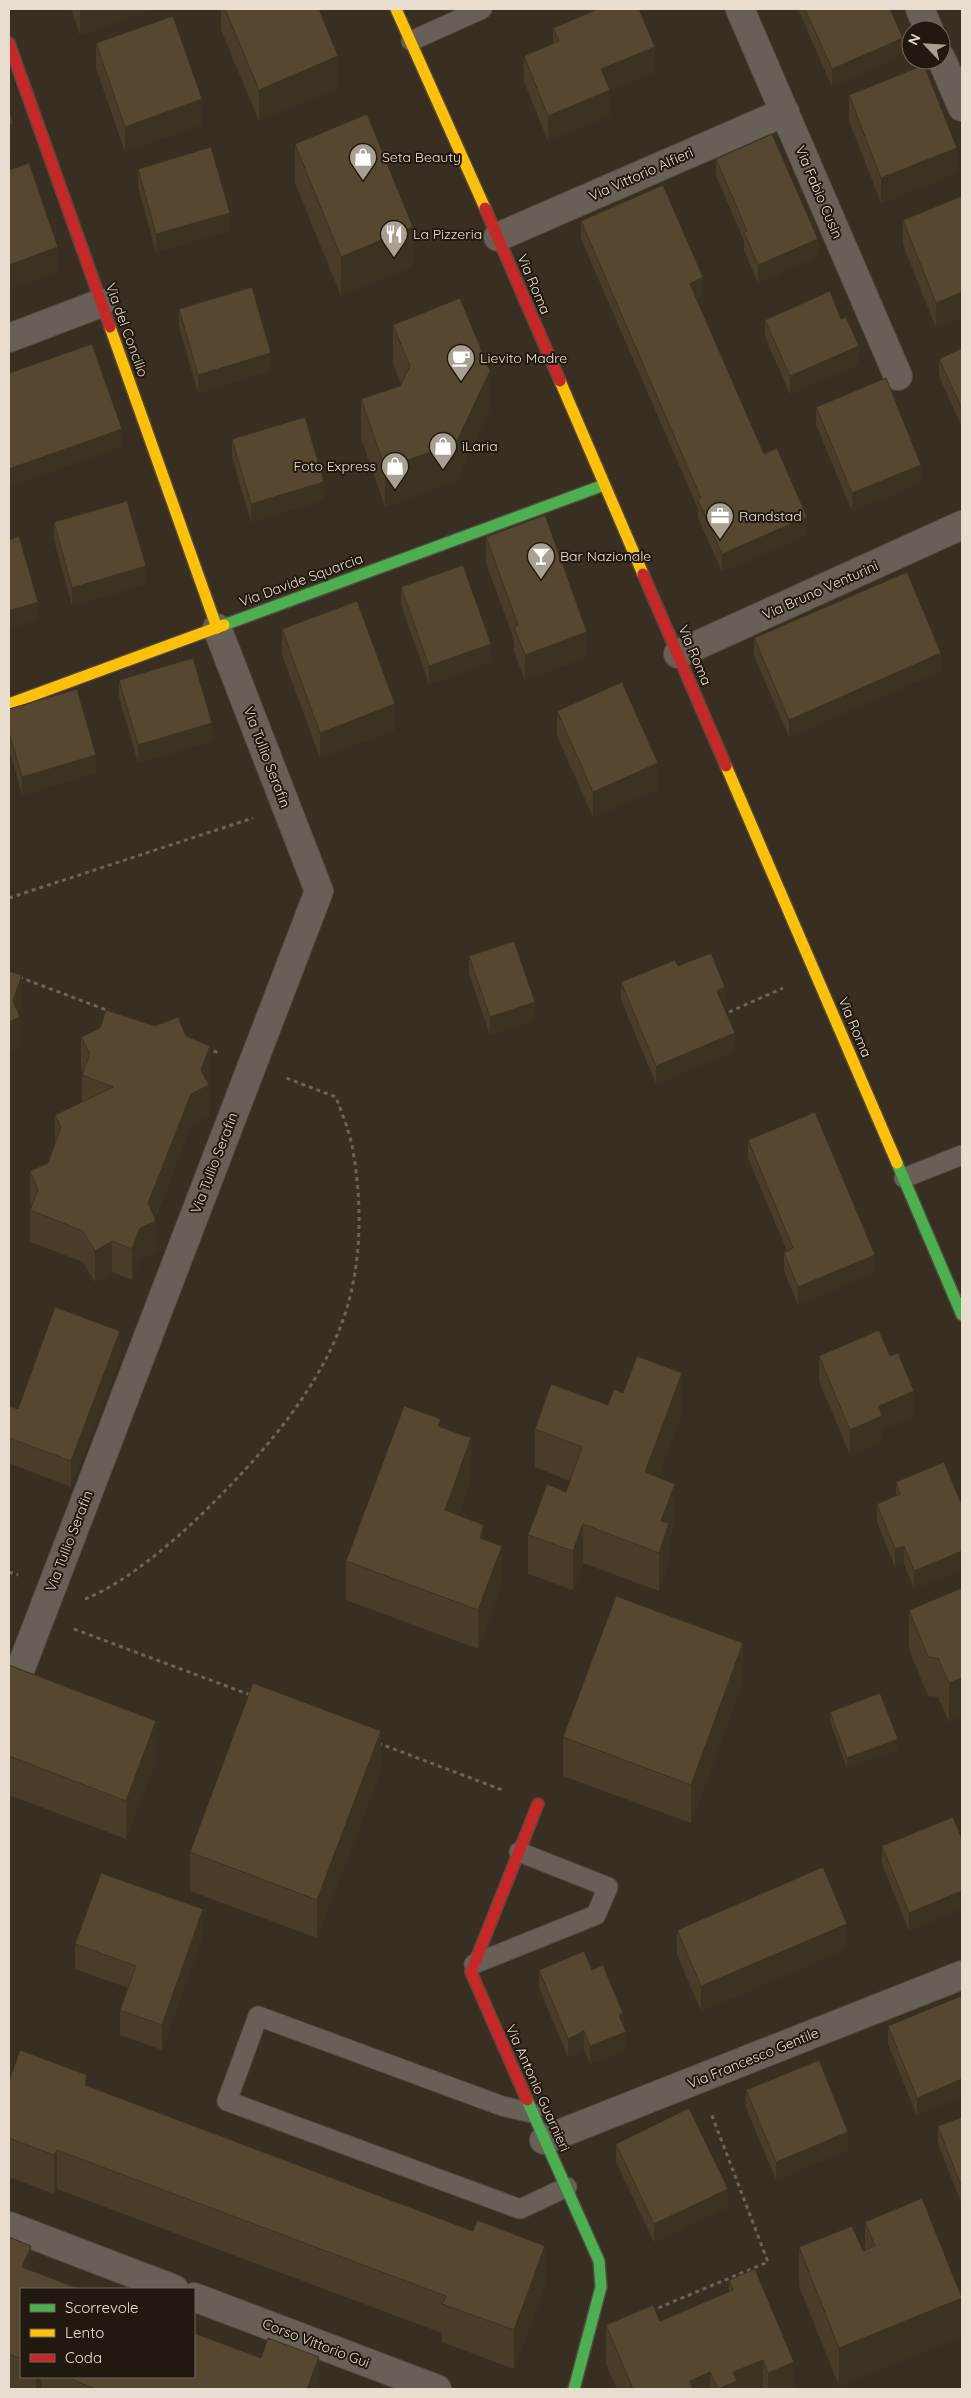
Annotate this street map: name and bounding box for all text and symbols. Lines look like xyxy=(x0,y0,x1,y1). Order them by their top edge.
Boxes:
north arrow xyxy=(901,20,951,70)
text: N xyxy=(904,31,925,48)
shop icon: Seta Beauty xyxy=(348,142,378,181)
street label: Via Vittorio Alfieri xyxy=(586,143,696,205)
street label: Via Fabio Cusin xyxy=(791,143,847,241)
place label: Seta Beauty xyxy=(382,148,461,166)
restaurant icon: La Pizzeria xyxy=(379,219,409,258)
place label: La Pizzeria xyxy=(413,225,482,243)
street label: Via Roma xyxy=(513,251,555,317)
street label: Via del Concilio xyxy=(102,281,152,379)
cafe icon: Lievito Madre xyxy=(446,343,476,382)
place label: Lievito Madre xyxy=(480,349,567,367)
shop icon: iLaria xyxy=(428,431,458,470)
place label: iLaria xyxy=(462,437,498,455)
shop icon: Foto Express xyxy=(380,451,410,490)
place label: Foto Express xyxy=(294,457,376,475)
office icon: Randstad xyxy=(705,501,735,540)
place label: Randstad xyxy=(739,507,802,525)
bar icon: Bar Nazionale xyxy=(526,541,556,580)
place label: Bar Nazionale xyxy=(560,547,651,565)
street label: Via Davide Squarcia xyxy=(237,549,365,611)
street label: Via Bruno Venturini xyxy=(759,556,881,624)
street label: Via Roma xyxy=(674,622,716,688)
street label: Via Tullio Serafin xyxy=(239,704,295,810)
street label: Via Roma xyxy=(834,994,876,1060)
street label: Via Tullio Serafin xyxy=(186,1110,242,1216)
street label: Via Tullio Serafin xyxy=(41,1488,97,1594)
street label: Via Antonio Guarnieri xyxy=(502,2022,574,2154)
street label: Via Francesco Gentile xyxy=(685,2023,821,2093)
legend xyxy=(20,2288,195,2378)
text: Scorrevole xyxy=(65,2298,139,2317)
street label: Corso Vittorio Gui xyxy=(260,2314,372,2372)
text: Lento xyxy=(65,2323,104,2342)
text: Coda xyxy=(65,2348,102,2367)

